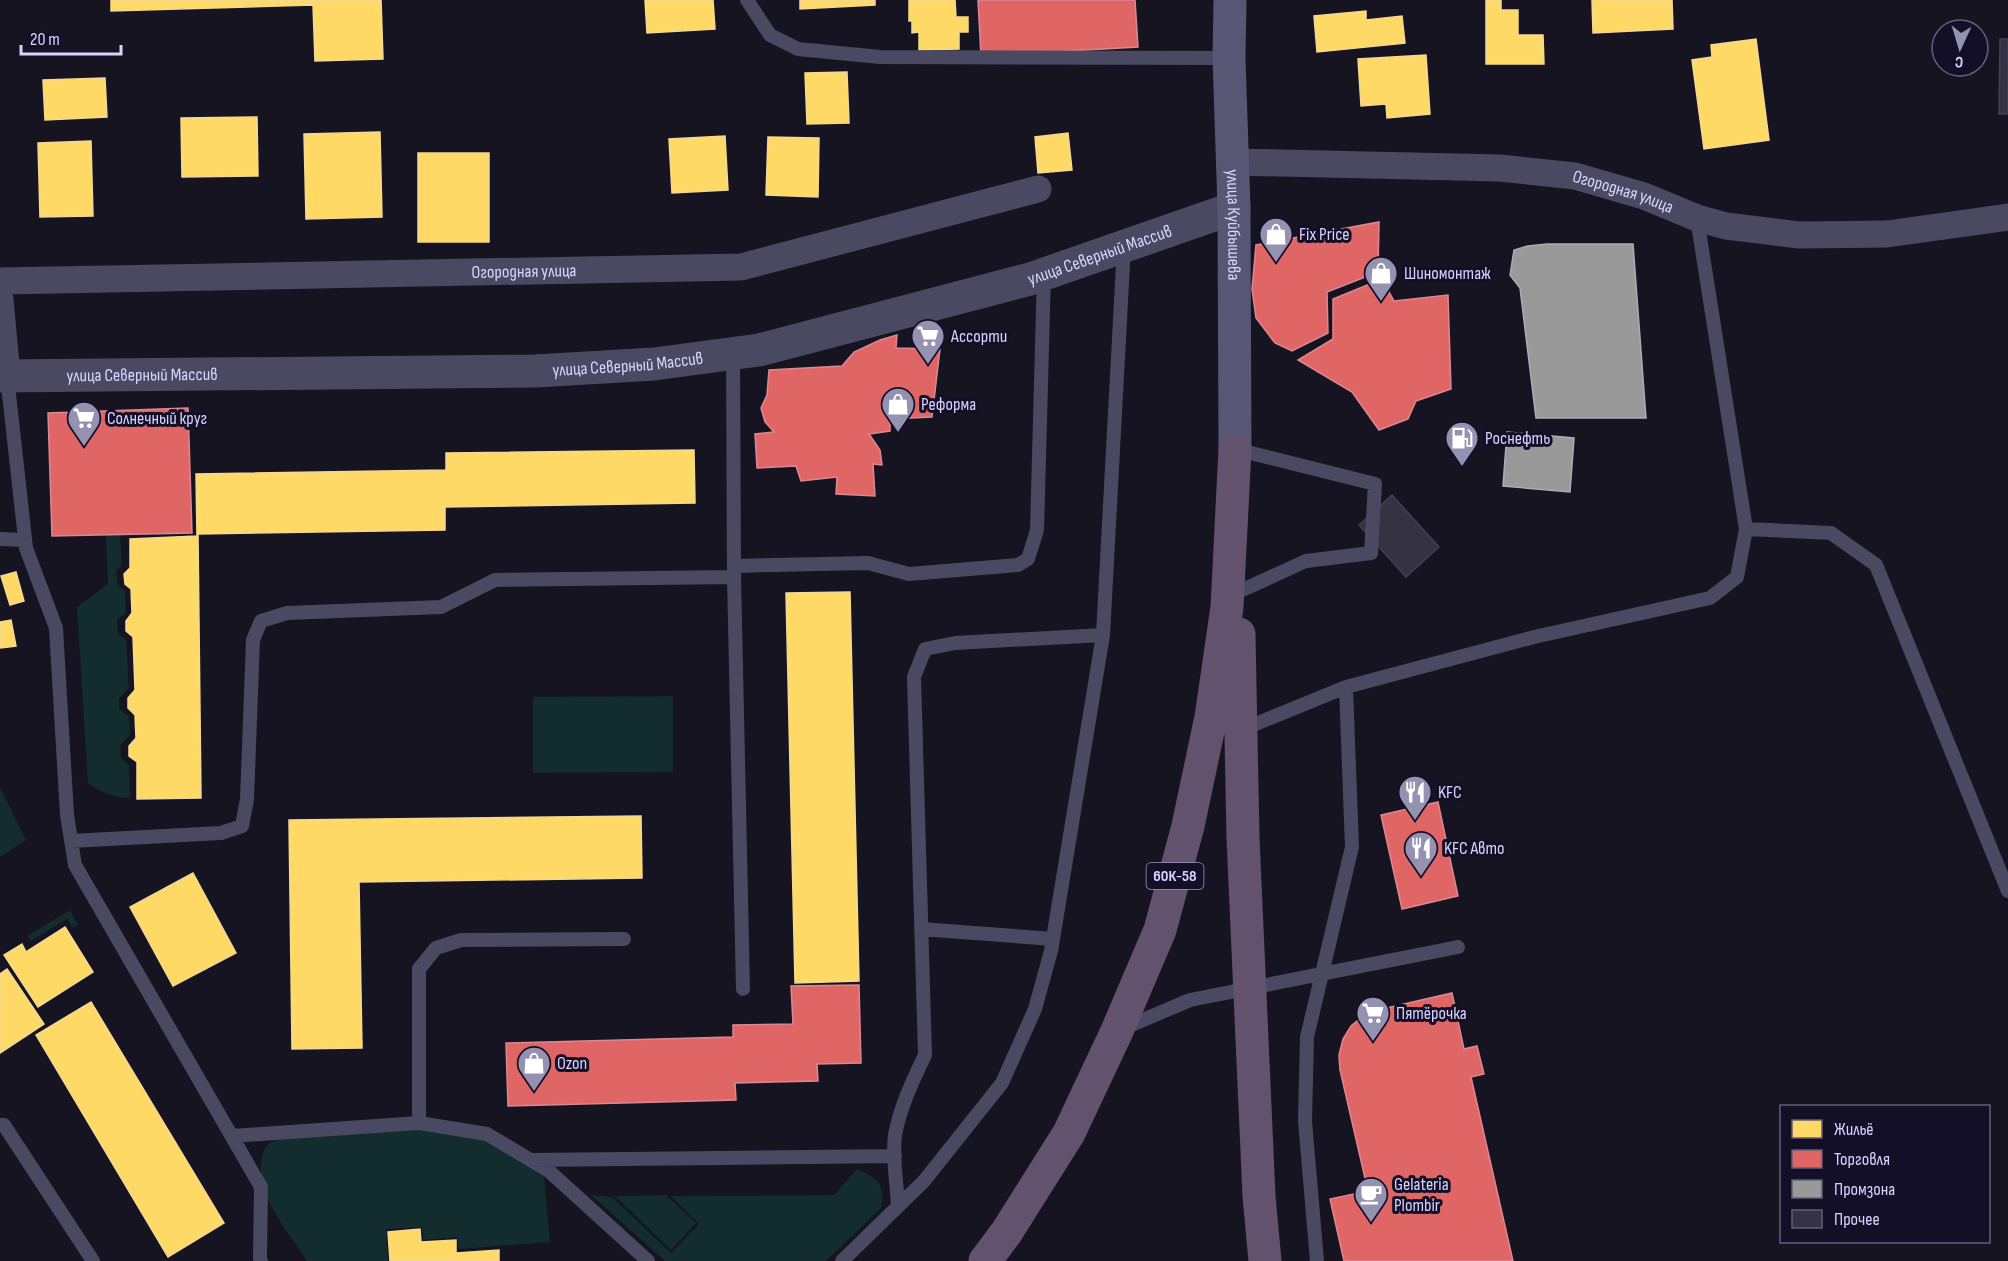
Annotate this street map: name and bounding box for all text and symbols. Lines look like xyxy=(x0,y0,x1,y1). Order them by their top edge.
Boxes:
scale bar xyxy=(21,18,122,56)
north arrow xyxy=(1930,18,1990,78)
text: 20 m xyxy=(30,29,60,50)
text: С xyxy=(1954,52,1964,71)
street label: Огородная улица xyxy=(1570,165,1677,218)
street label: улица Куйбышева xyxy=(1222,169,1245,281)
shop icon: Fix Price xyxy=(1258,216,1294,263)
street label: улица Северный Массив xyxy=(1025,220,1174,290)
place label: Fix Price xyxy=(1299,224,1350,245)
shop icon: Шиномонтаж xyxy=(1363,255,1399,302)
street label: Огородная улица xyxy=(471,260,577,283)
place label: Шиномонтаж xyxy=(1404,263,1491,284)
supermarket icon: Ассорти xyxy=(910,318,946,365)
place label: Ассорти xyxy=(950,326,1007,347)
street label: улица Северный Массив xyxy=(552,347,704,381)
street label: улица Северный Массив xyxy=(66,363,218,386)
shop icon: Реформа xyxy=(880,386,916,433)
place label: Реформа xyxy=(921,394,976,415)
supermarket icon: Солнечный круг xyxy=(66,400,102,447)
place label: Солнечный круг xyxy=(107,408,207,429)
fuel station icon: Роснефть xyxy=(1444,420,1480,467)
place label: Роснефть xyxy=(1485,428,1550,449)
restaurant icon: KFC xyxy=(1397,774,1433,821)
place label: KFC xyxy=(1438,782,1462,803)
restaurant icon: KFC Авто xyxy=(1403,830,1439,877)
place label: KFC Авто xyxy=(1444,838,1505,859)
road number: 60К-58 xyxy=(1146,863,1204,889)
supermarket icon: Пятёрочка xyxy=(1355,995,1391,1042)
place label: Пятёрочка xyxy=(1396,1003,1467,1024)
shop icon: Ozon xyxy=(516,1045,552,1092)
place label: Ozon xyxy=(557,1053,587,1074)
legend xyxy=(1780,1105,1990,1243)
text: Жильё xyxy=(1834,1119,1874,1140)
text: Торговля xyxy=(1834,1149,1890,1170)
place label: Gelateria Plombir xyxy=(1394,1174,1449,1216)
cafe icon: Gelateria Plombir xyxy=(1353,1176,1389,1223)
text: Промзона xyxy=(1834,1179,1895,1200)
text: Прочее xyxy=(1834,1209,1880,1230)

